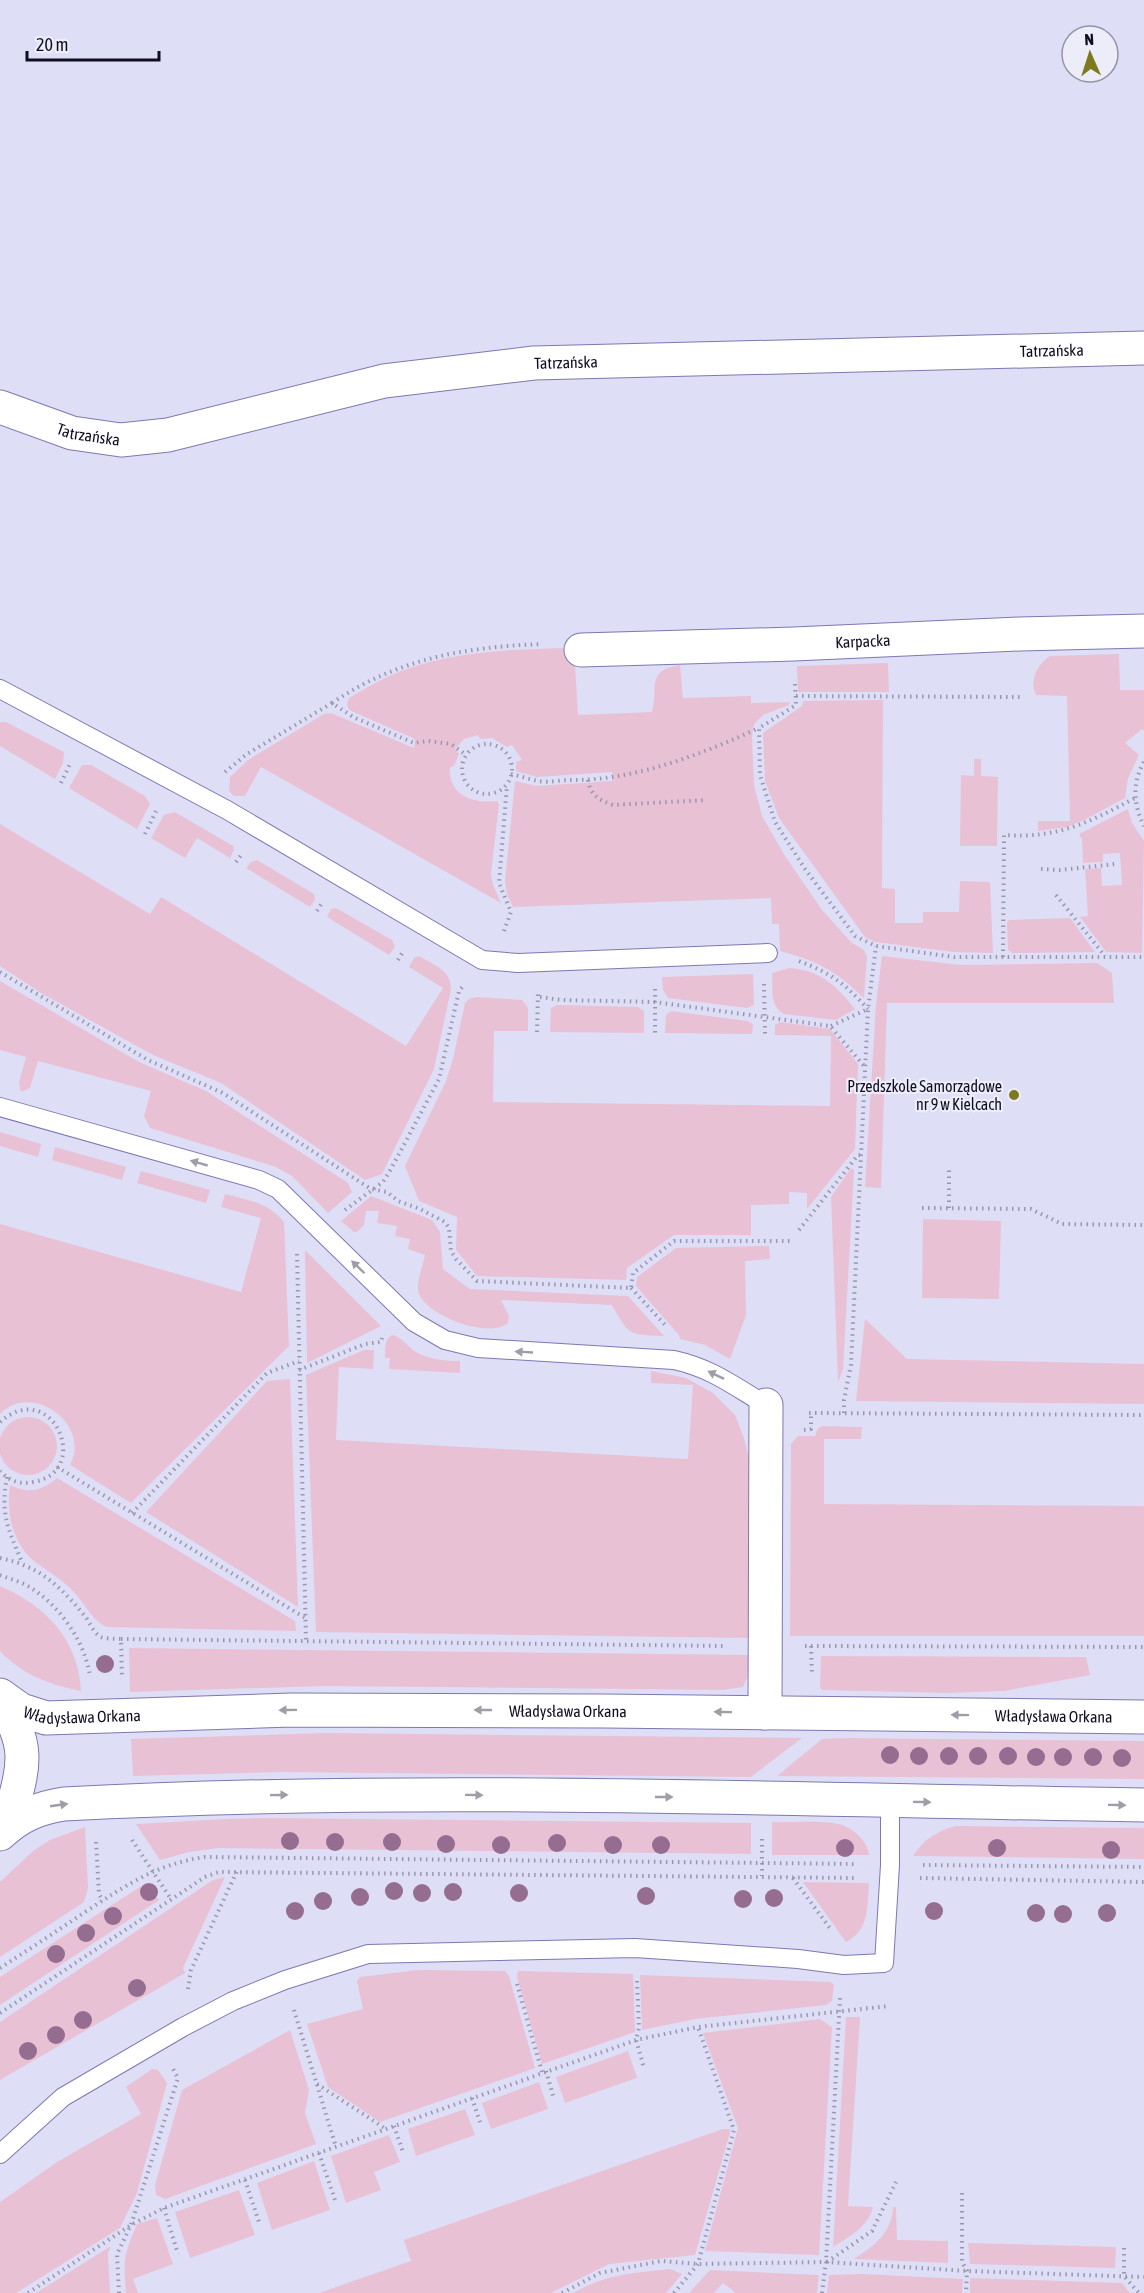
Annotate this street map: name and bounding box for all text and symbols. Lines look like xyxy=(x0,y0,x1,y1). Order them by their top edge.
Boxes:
scale bar xyxy=(27,24,159,62)
north arrow xyxy=(1060,24,1120,84)
text: N xyxy=(1084,30,1094,48)
text: 20 m xyxy=(36,34,68,55)
street label: Tatrzańska xyxy=(1020,340,1084,360)
street label: Tatrzańska xyxy=(534,352,598,372)
street label: Tatrzańska xyxy=(54,419,121,449)
street label: Karpacka xyxy=(835,631,891,651)
place label: Przedszkole Samorządowe nr 9 w Kielcach xyxy=(847,1077,1002,1113)
marker: Przedszkole Samorządowe nr 9 w Kielcach xyxy=(1007,1088,1021,1102)
one-way arrow xyxy=(190,1158,208,1167)
one-way arrow xyxy=(352,1260,366,1274)
one-way arrow xyxy=(515,1347,534,1356)
one-way arrow xyxy=(708,1370,725,1379)
street label: Władysława Orkana xyxy=(21,1702,141,1728)
street label: Władysława Orkana xyxy=(509,1702,627,1721)
one-way arrow xyxy=(473,1705,492,1715)
one-way arrow xyxy=(278,1706,297,1715)
street label: Władysława Orkana xyxy=(995,1706,1113,1726)
one-way arrow xyxy=(713,1708,732,1717)
one-way arrow xyxy=(950,1710,969,1720)
one-way arrow xyxy=(269,1790,288,1800)
one-way arrow xyxy=(464,1790,483,1800)
one-way arrow xyxy=(655,1792,674,1802)
one-way arrow xyxy=(913,1797,932,1807)
one-way arrow xyxy=(50,1800,69,1809)
one-way arrow xyxy=(1108,1800,1127,1810)

